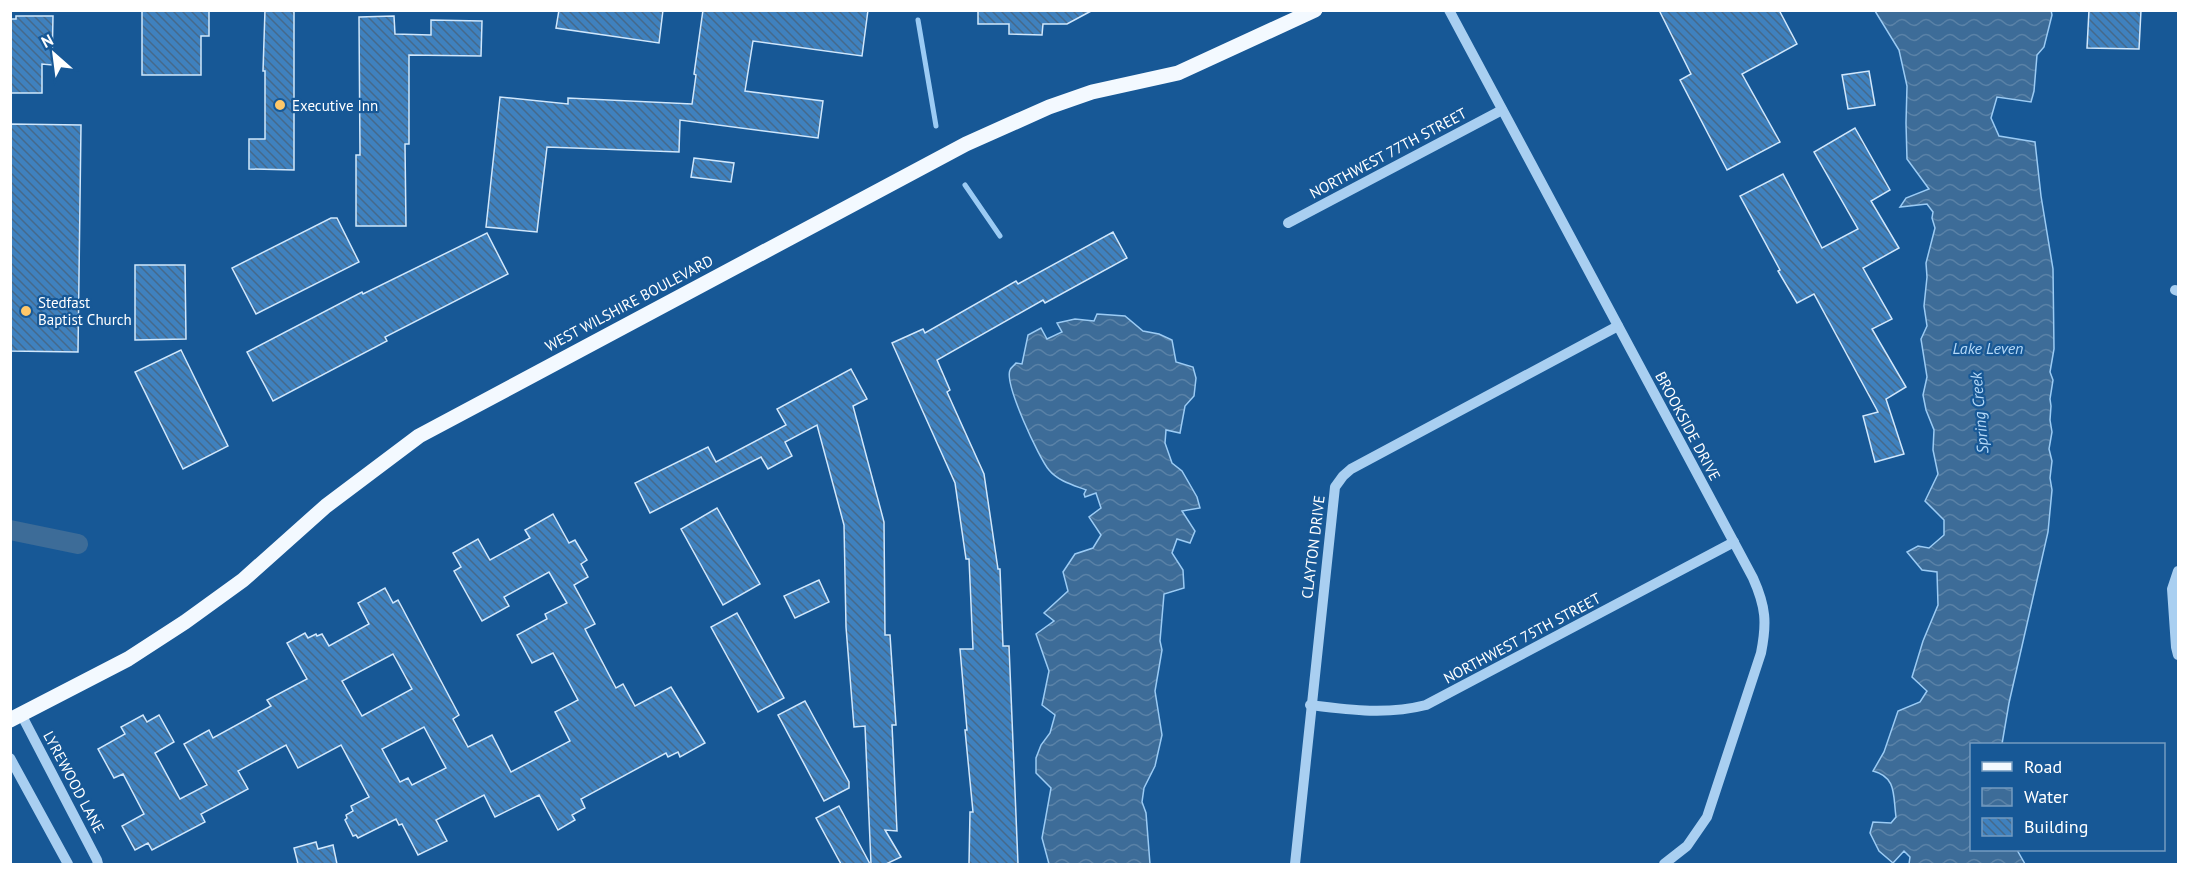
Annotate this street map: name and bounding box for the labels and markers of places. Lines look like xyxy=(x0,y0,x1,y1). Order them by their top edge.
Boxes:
place label: Executive Inn xyxy=(292,96,378,115)
marker: Executive Inn xyxy=(273,98,287,112)
place label: Stedfast Baptist Church xyxy=(38,293,132,329)
marker: Stedfast Baptist Church xyxy=(19,304,33,318)

